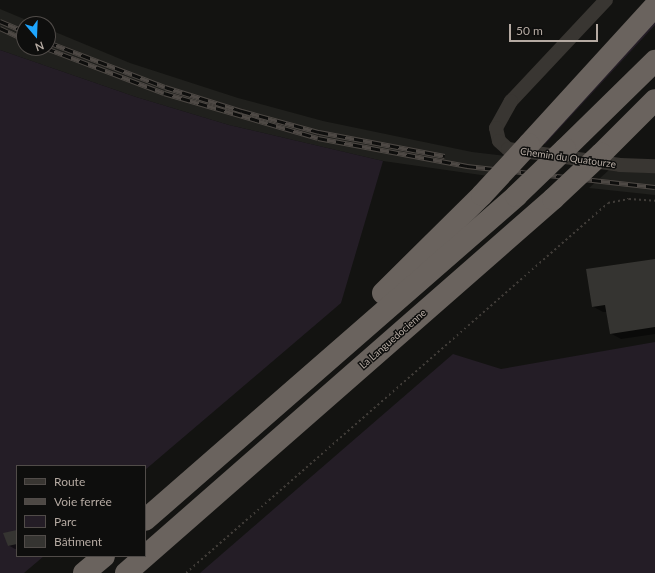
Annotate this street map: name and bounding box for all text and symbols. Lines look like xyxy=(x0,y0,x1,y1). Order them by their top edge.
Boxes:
north arrow xyxy=(16,16,56,56)
scale bar xyxy=(511,16,600,42)
text: 50 m xyxy=(516,23,543,38)
text: N xyxy=(34,39,46,54)
street label: Chemin du Quatourze xyxy=(519,145,617,171)
street label: La Languedocienne xyxy=(357,307,429,371)
legend xyxy=(16,465,146,557)
text: Route xyxy=(54,474,85,489)
text: Voie ferrée xyxy=(54,494,112,509)
text: Parc xyxy=(54,514,77,529)
text: Bâtiment xyxy=(54,534,102,549)

